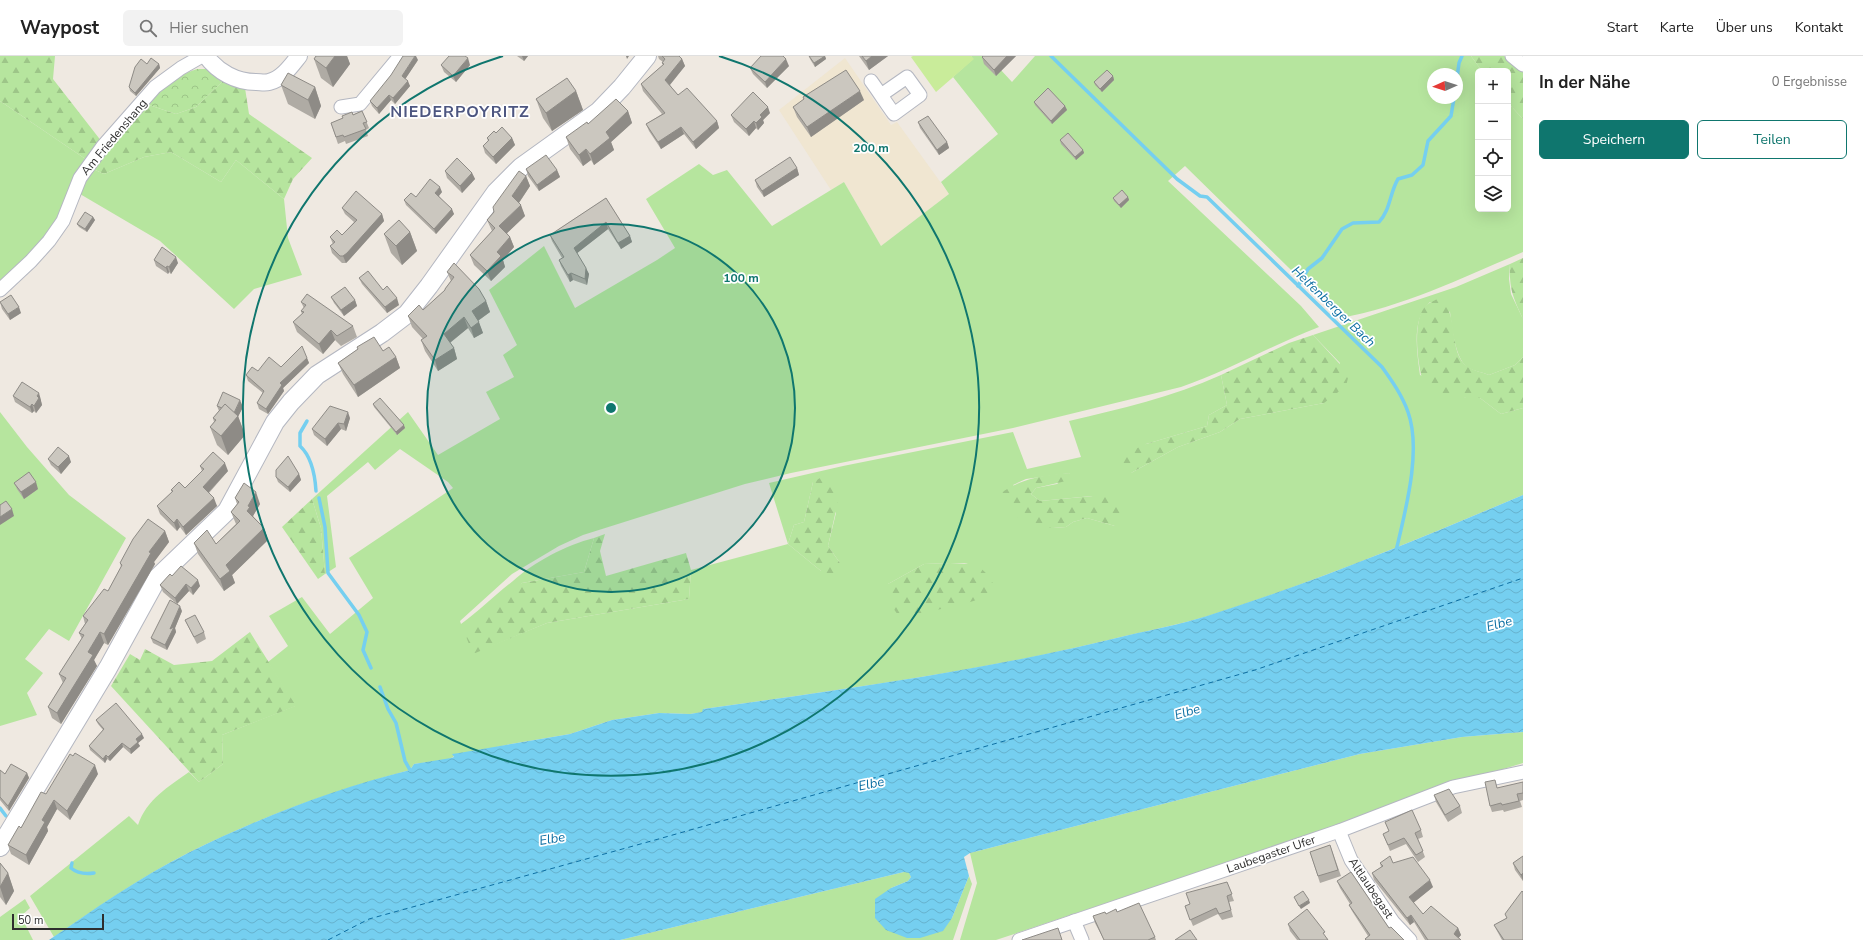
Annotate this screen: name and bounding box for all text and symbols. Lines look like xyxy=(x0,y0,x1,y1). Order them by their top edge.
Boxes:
search box xyxy=(123,10,403,46)
text: Waypost xyxy=(20,15,99,41)
icon: search xyxy=(137,17,159,39)
text: Hier suchen xyxy=(169,18,249,38)
text: Start xyxy=(1607,18,1638,37)
text: Karte xyxy=(1660,18,1694,37)
text: Über uns xyxy=(1716,18,1773,37)
text: Kontakt xyxy=(1795,18,1843,37)
north arrow xyxy=(1427,68,1463,104)
map controls xyxy=(1475,68,1511,212)
button: + xyxy=(1475,68,1511,104)
text: In der Nähe xyxy=(1539,71,1630,94)
text: 0 Ergebnisse xyxy=(1772,73,1847,91)
street label: Am Friedenshang xyxy=(77,95,151,179)
district label: NIEDERPOYRITZ xyxy=(390,101,530,123)
button: − xyxy=(1475,104,1511,140)
button: Speichern xyxy=(1539,120,1689,159)
button: Teilen xyxy=(1697,120,1847,159)
text: 200 m xyxy=(853,140,889,156)
button: locate xyxy=(1475,140,1511,176)
button: layers xyxy=(1475,176,1511,212)
water label: Helfenberger Bach xyxy=(1288,262,1379,351)
text: 100 m xyxy=(723,270,759,286)
centre of rings xyxy=(604,401,618,415)
water label: Elbe xyxy=(1484,612,1514,636)
water label: Elbe xyxy=(1172,700,1202,724)
water label: Elbe xyxy=(857,773,886,795)
water label: Elbe xyxy=(538,828,566,850)
street label: Laubegaster Ufer xyxy=(1224,831,1318,877)
street label: Altlaubegast xyxy=(1345,855,1398,922)
scale bar xyxy=(12,912,104,931)
text: 50 m xyxy=(18,913,43,928)

